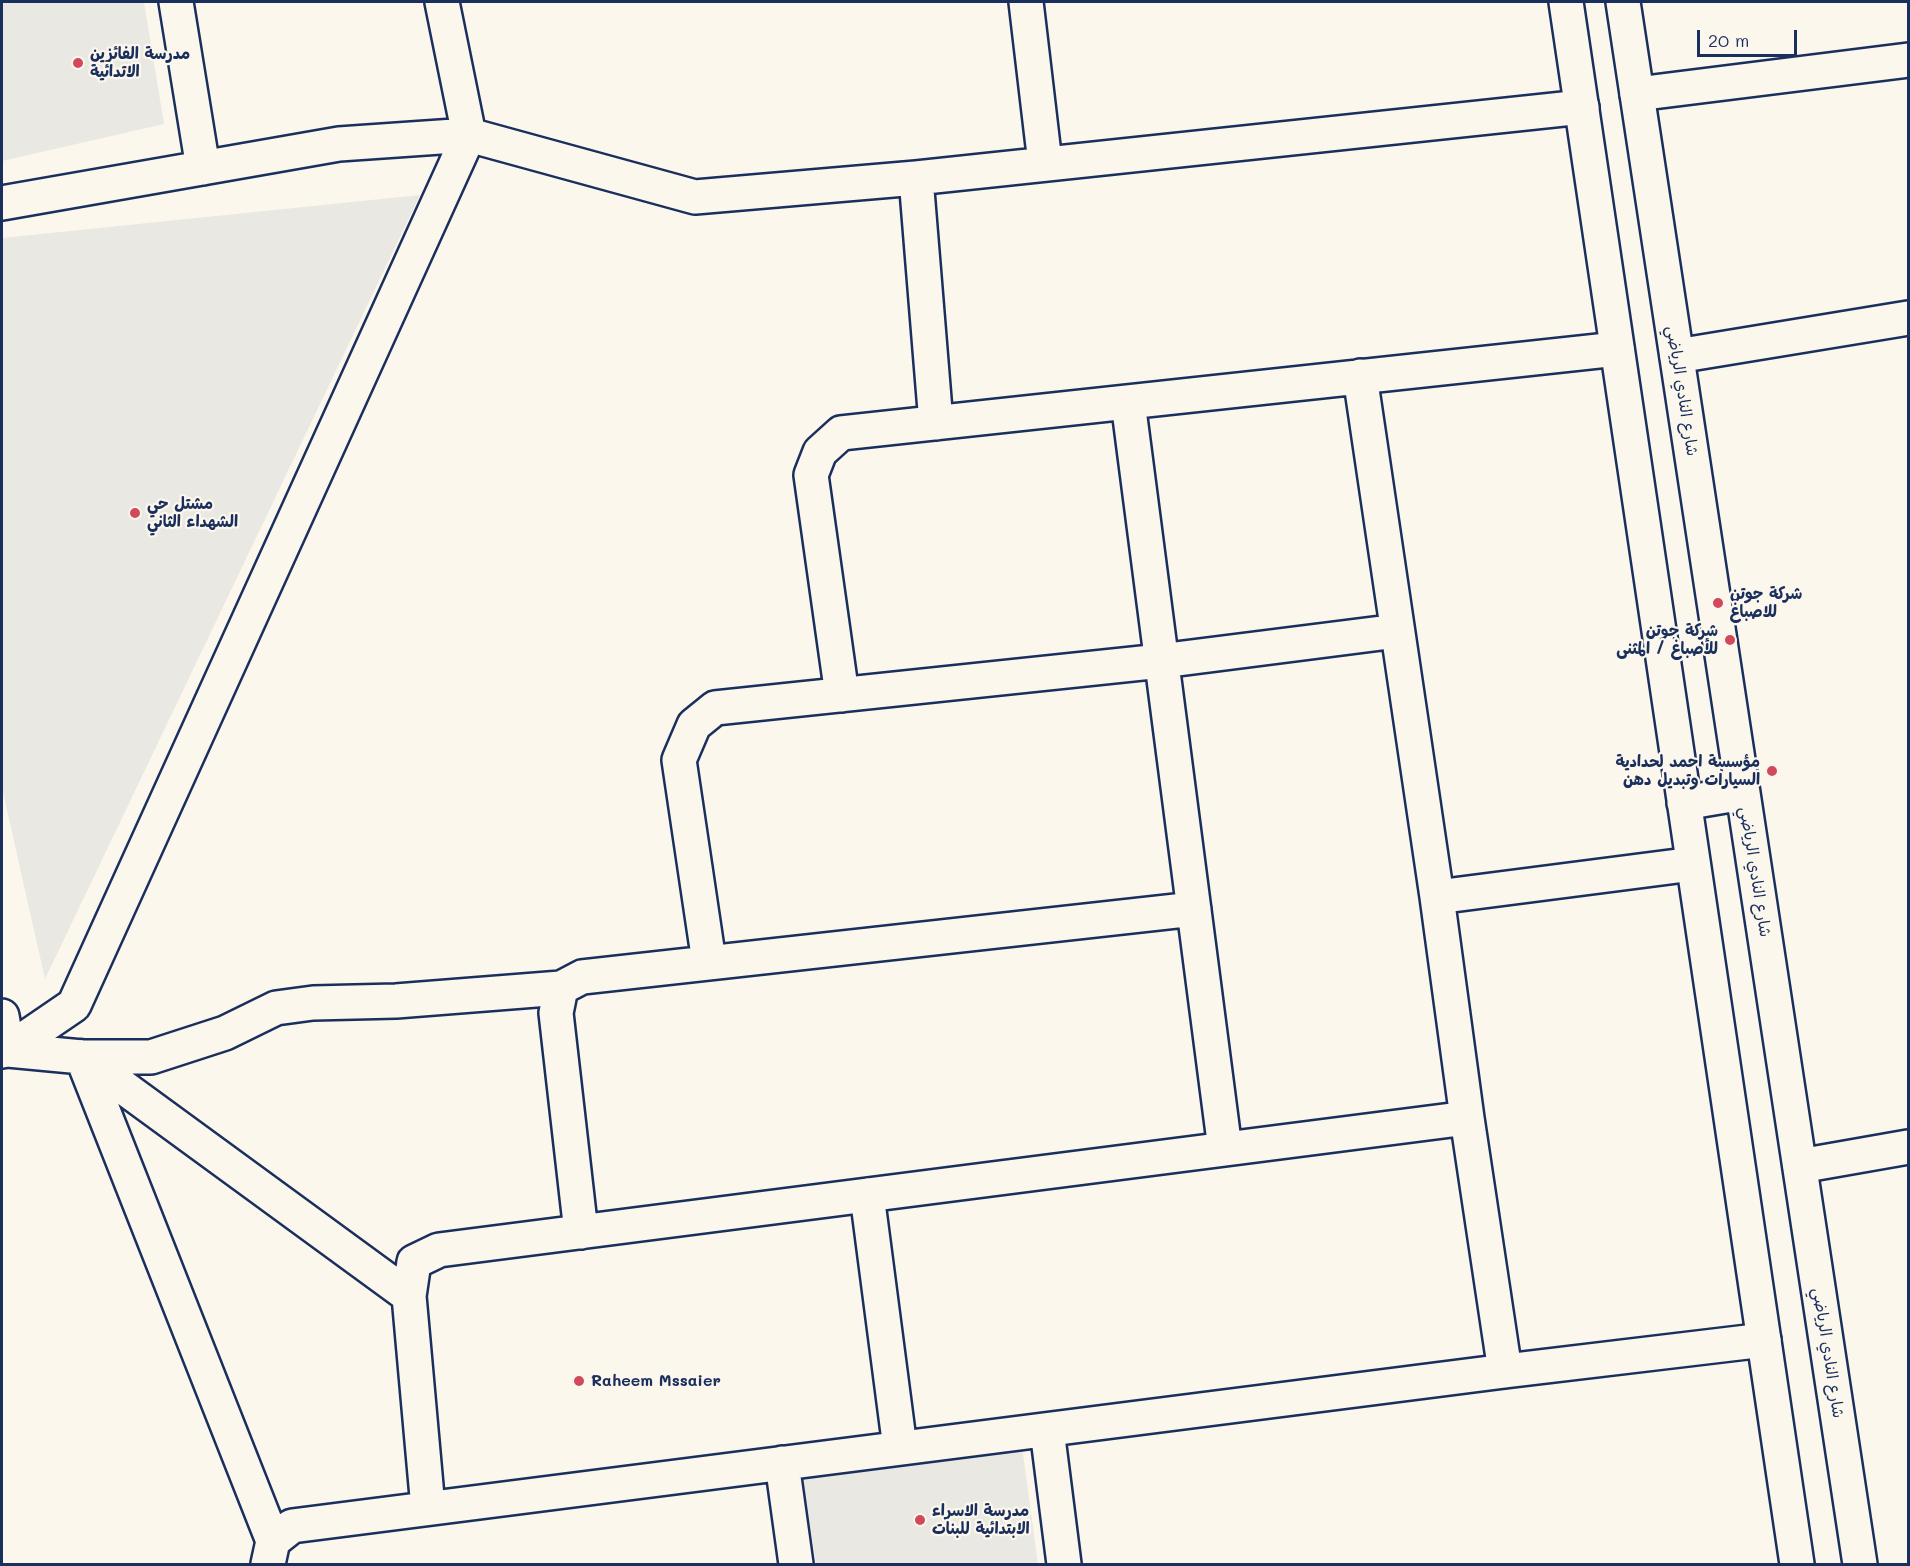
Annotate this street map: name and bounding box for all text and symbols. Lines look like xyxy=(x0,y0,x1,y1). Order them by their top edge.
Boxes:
scale bar xyxy=(1700,18,1800,56)
text: 20 m xyxy=(1708,28,1749,52)
place label: مدرسة الفائزين الاتدائية xyxy=(90,44,190,82)
marker: مدرسة الفائزين الاتدائية xyxy=(71,56,85,70)
street label: شارع النادي الرياضي xyxy=(1662,324,1702,458)
place label: مشتل حي الشهداء الثاني xyxy=(147,494,238,532)
marker: مشتل حي الشهداء الثاني xyxy=(128,506,142,520)
place label: شركة جوتن للاصباغ xyxy=(1730,584,1802,622)
marker: شركة جوتن للاصباغ xyxy=(1711,596,1725,610)
place label: شركة جوتن للأصباغ / المثنى xyxy=(1616,621,1718,659)
marker: شركة جوتن للأصباغ / المثنى xyxy=(1723,633,1737,647)
place label: مؤسسة احمد لحدادية السيارات وتبديل دهن xyxy=(1615,752,1760,790)
marker: مؤسسة احمد لحدادية السيارات وتبديل دهن xyxy=(1765,764,1779,778)
street label: شارع النادي الرياضي xyxy=(1735,805,1775,939)
street label: شارع النادي الرياضي xyxy=(1808,1286,1848,1420)
place label: Raheem Mssaier xyxy=(591,1371,721,1391)
marker: Raheem Mssaier xyxy=(572,1374,586,1388)
place label: مدرسة الاسراء الابتدائية للبنات xyxy=(932,1501,1030,1539)
marker: مدرسة الاسراء الابتدائية للبنات xyxy=(913,1513,927,1527)

